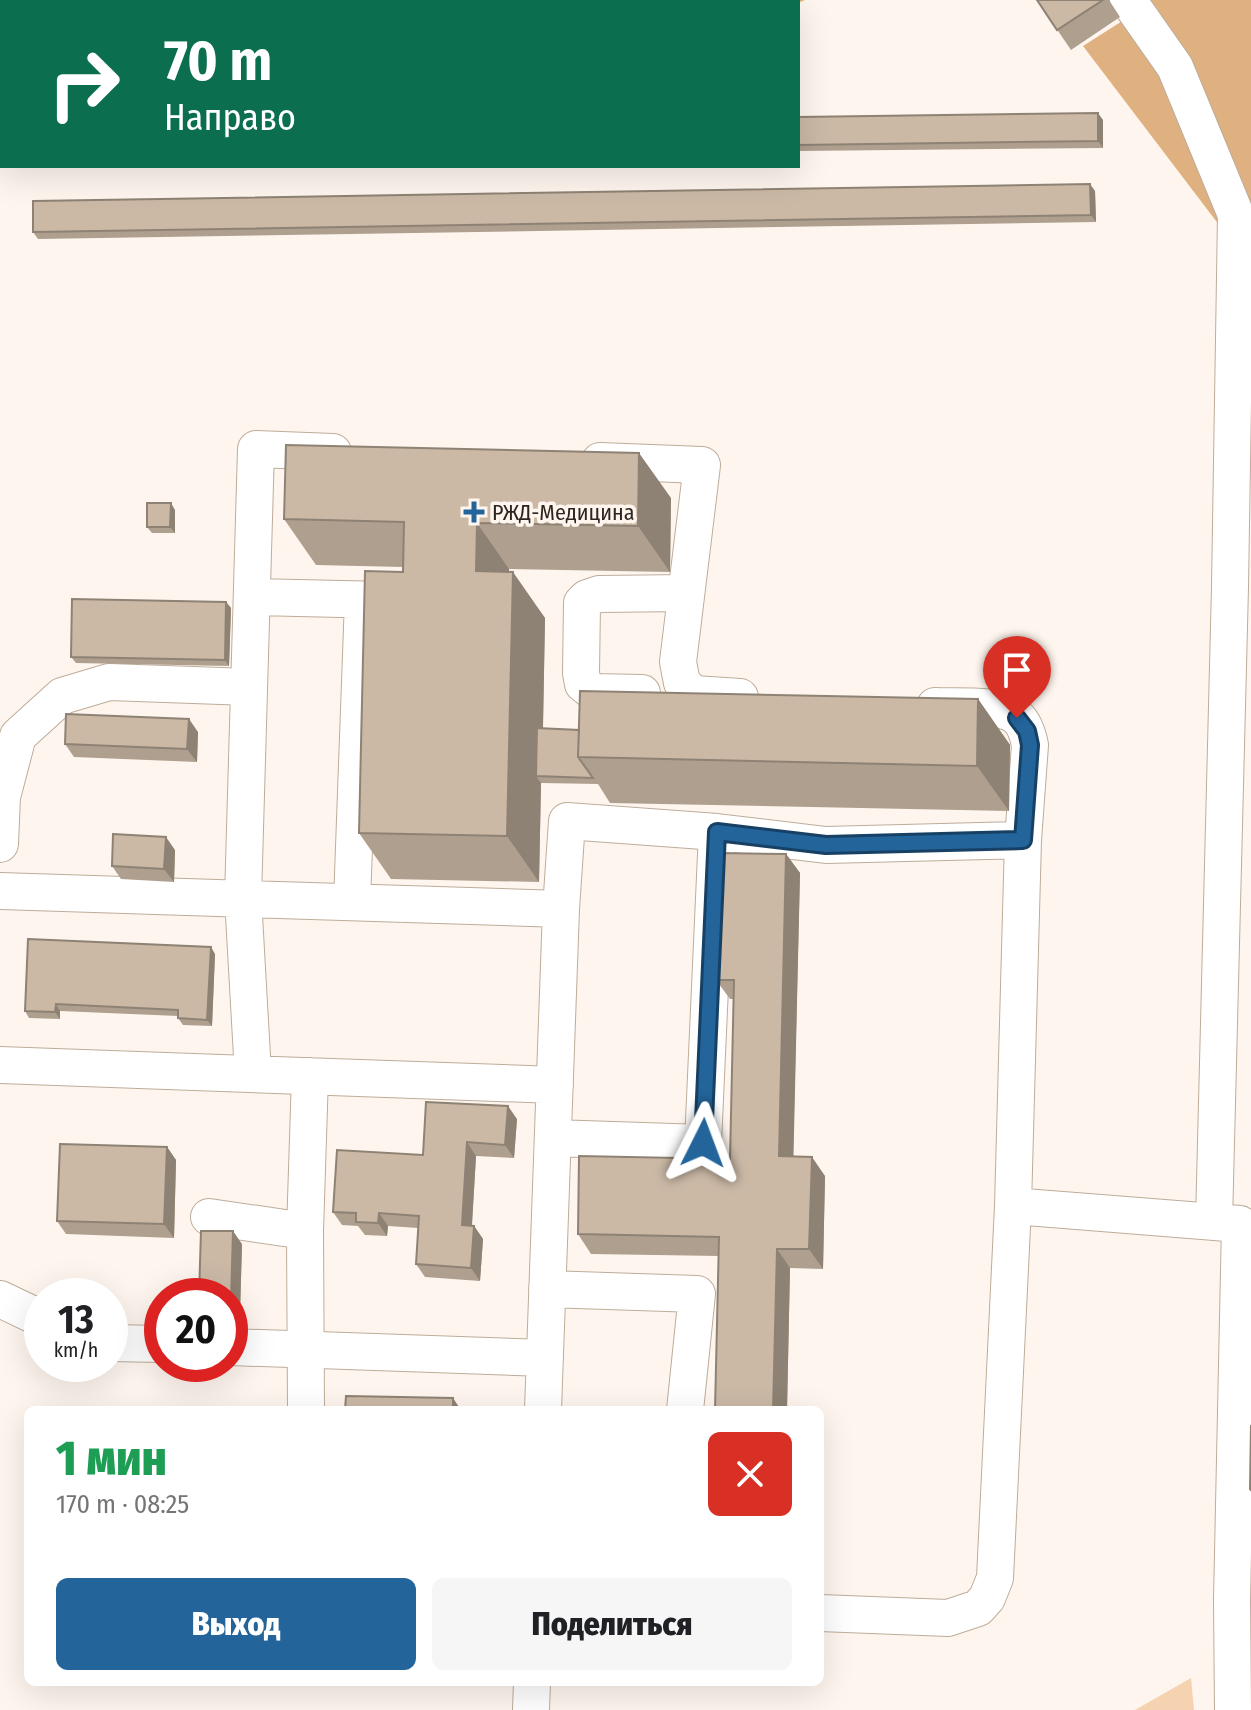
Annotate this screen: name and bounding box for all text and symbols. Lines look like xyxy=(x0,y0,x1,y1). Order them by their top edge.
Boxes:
text: 70 m xyxy=(164,28,272,95)
icon: right xyxy=(32,32,136,136)
text: Направо xyxy=(164,96,296,140)
place label: РЖД-Медицина xyxy=(492,499,635,526)
marker: РЖД-Медицина xyxy=(463,501,485,523)
pin xyxy=(983,636,1051,718)
icon: arrive xyxy=(995,648,1039,692)
position arrow xyxy=(661,1101,745,1185)
speed limit sign: 20 xyxy=(144,1278,248,1382)
text: 13 xyxy=(58,1296,94,1344)
text: km/h xyxy=(54,1338,98,1362)
text: 1 мин xyxy=(56,1430,167,1488)
button: close xyxy=(708,1432,792,1516)
text: 170 m · 08:25 xyxy=(56,1489,189,1520)
button: Выход xyxy=(56,1578,416,1670)
button: Поделиться xyxy=(432,1578,792,1670)

